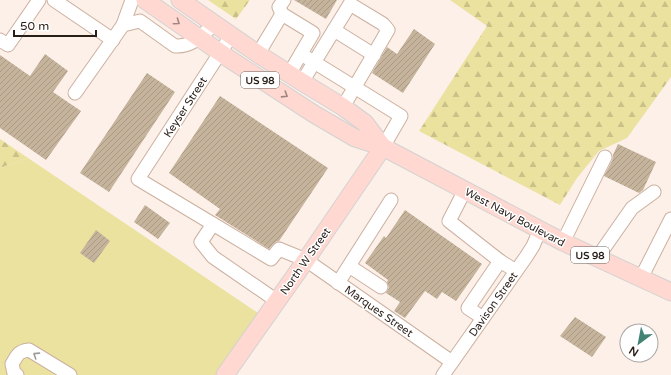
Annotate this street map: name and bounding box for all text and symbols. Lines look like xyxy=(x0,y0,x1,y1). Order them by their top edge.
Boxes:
scale bar xyxy=(14,12,96,38)
one-way arrow xyxy=(173,17,180,25)
text: 50 m xyxy=(20,19,49,33)
road number: US 98 xyxy=(241,72,279,88)
street label: Keyser Street xyxy=(161,75,210,140)
one-way arrow xyxy=(281,90,288,98)
street label: West Navy Boulevard xyxy=(463,186,567,249)
street label: North W Street xyxy=(277,225,333,297)
road number: US 98 xyxy=(571,247,609,263)
street label: Davison Street xyxy=(466,270,520,339)
street label: Marques Street xyxy=(342,283,415,340)
north arrow xyxy=(619,323,659,363)
text: N xyxy=(627,343,641,359)
one-way arrow xyxy=(33,352,40,360)

